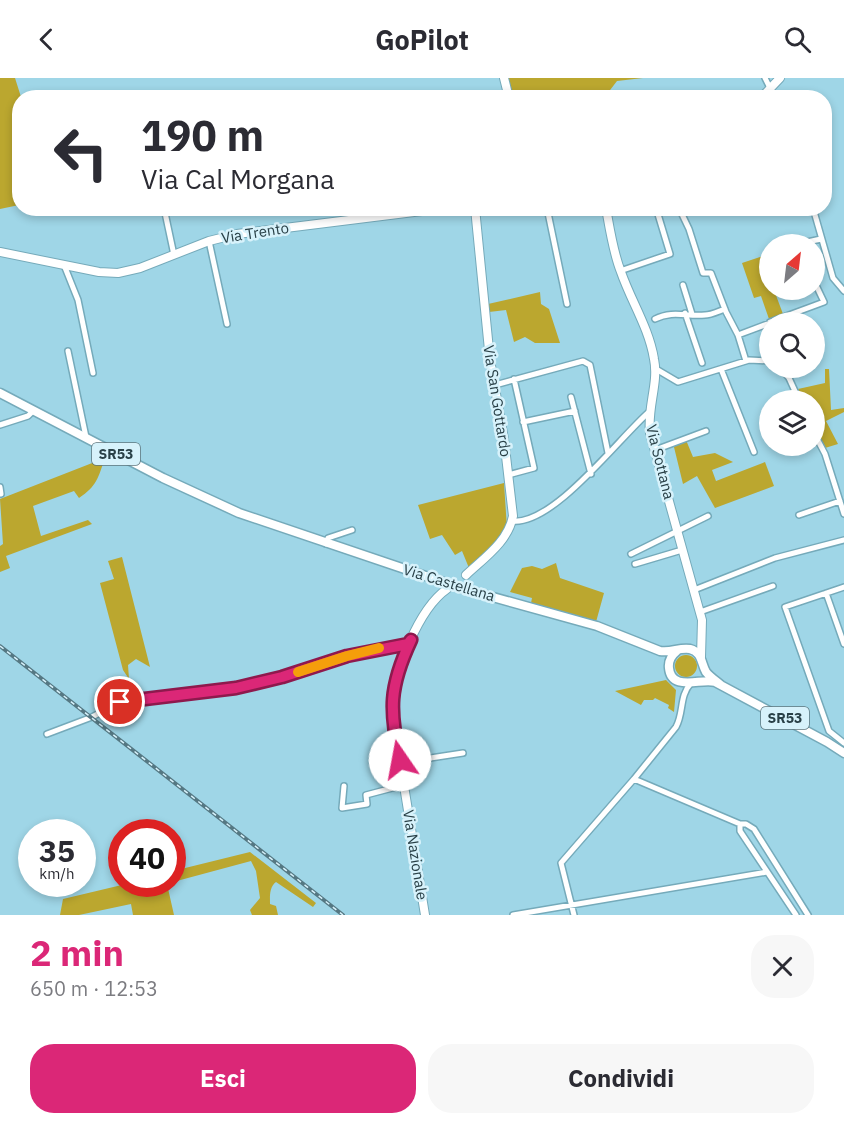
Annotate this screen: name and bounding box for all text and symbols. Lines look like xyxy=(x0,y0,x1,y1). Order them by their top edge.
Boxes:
text: GoPilot xyxy=(375,22,469,57)
icon: back xyxy=(30,23,63,56)
icon: search xyxy=(781,23,814,56)
text: 190 m xyxy=(141,108,264,163)
icon: left xyxy=(42,114,120,192)
text: Via Cal Morgana xyxy=(141,161,335,196)
street label: Via Trento xyxy=(220,218,290,247)
north arrow xyxy=(759,234,825,300)
map controls xyxy=(759,234,825,456)
button: search xyxy=(759,312,825,378)
street label: Via San Gottardo xyxy=(479,344,516,458)
button: layers xyxy=(759,390,825,456)
street label: Via Sottana xyxy=(642,422,679,501)
road number: SR53 xyxy=(92,443,140,465)
street label: Via Castellana xyxy=(401,560,497,605)
pin xyxy=(94,676,145,727)
icon: arrive xyxy=(103,685,136,718)
road number: SR53 xyxy=(761,707,809,729)
position arrow xyxy=(368,728,432,792)
street label: Via Nazionale xyxy=(399,808,432,901)
speed limit sign: 40 xyxy=(108,819,186,897)
text: 35 xyxy=(39,831,75,870)
text: km/h xyxy=(39,864,75,883)
text: 2 min xyxy=(30,929,124,976)
button: close xyxy=(751,935,814,998)
text: 650 m · 12:53 xyxy=(30,975,158,1002)
button: Esci xyxy=(30,1044,416,1113)
button: Condividi xyxy=(428,1044,814,1113)

